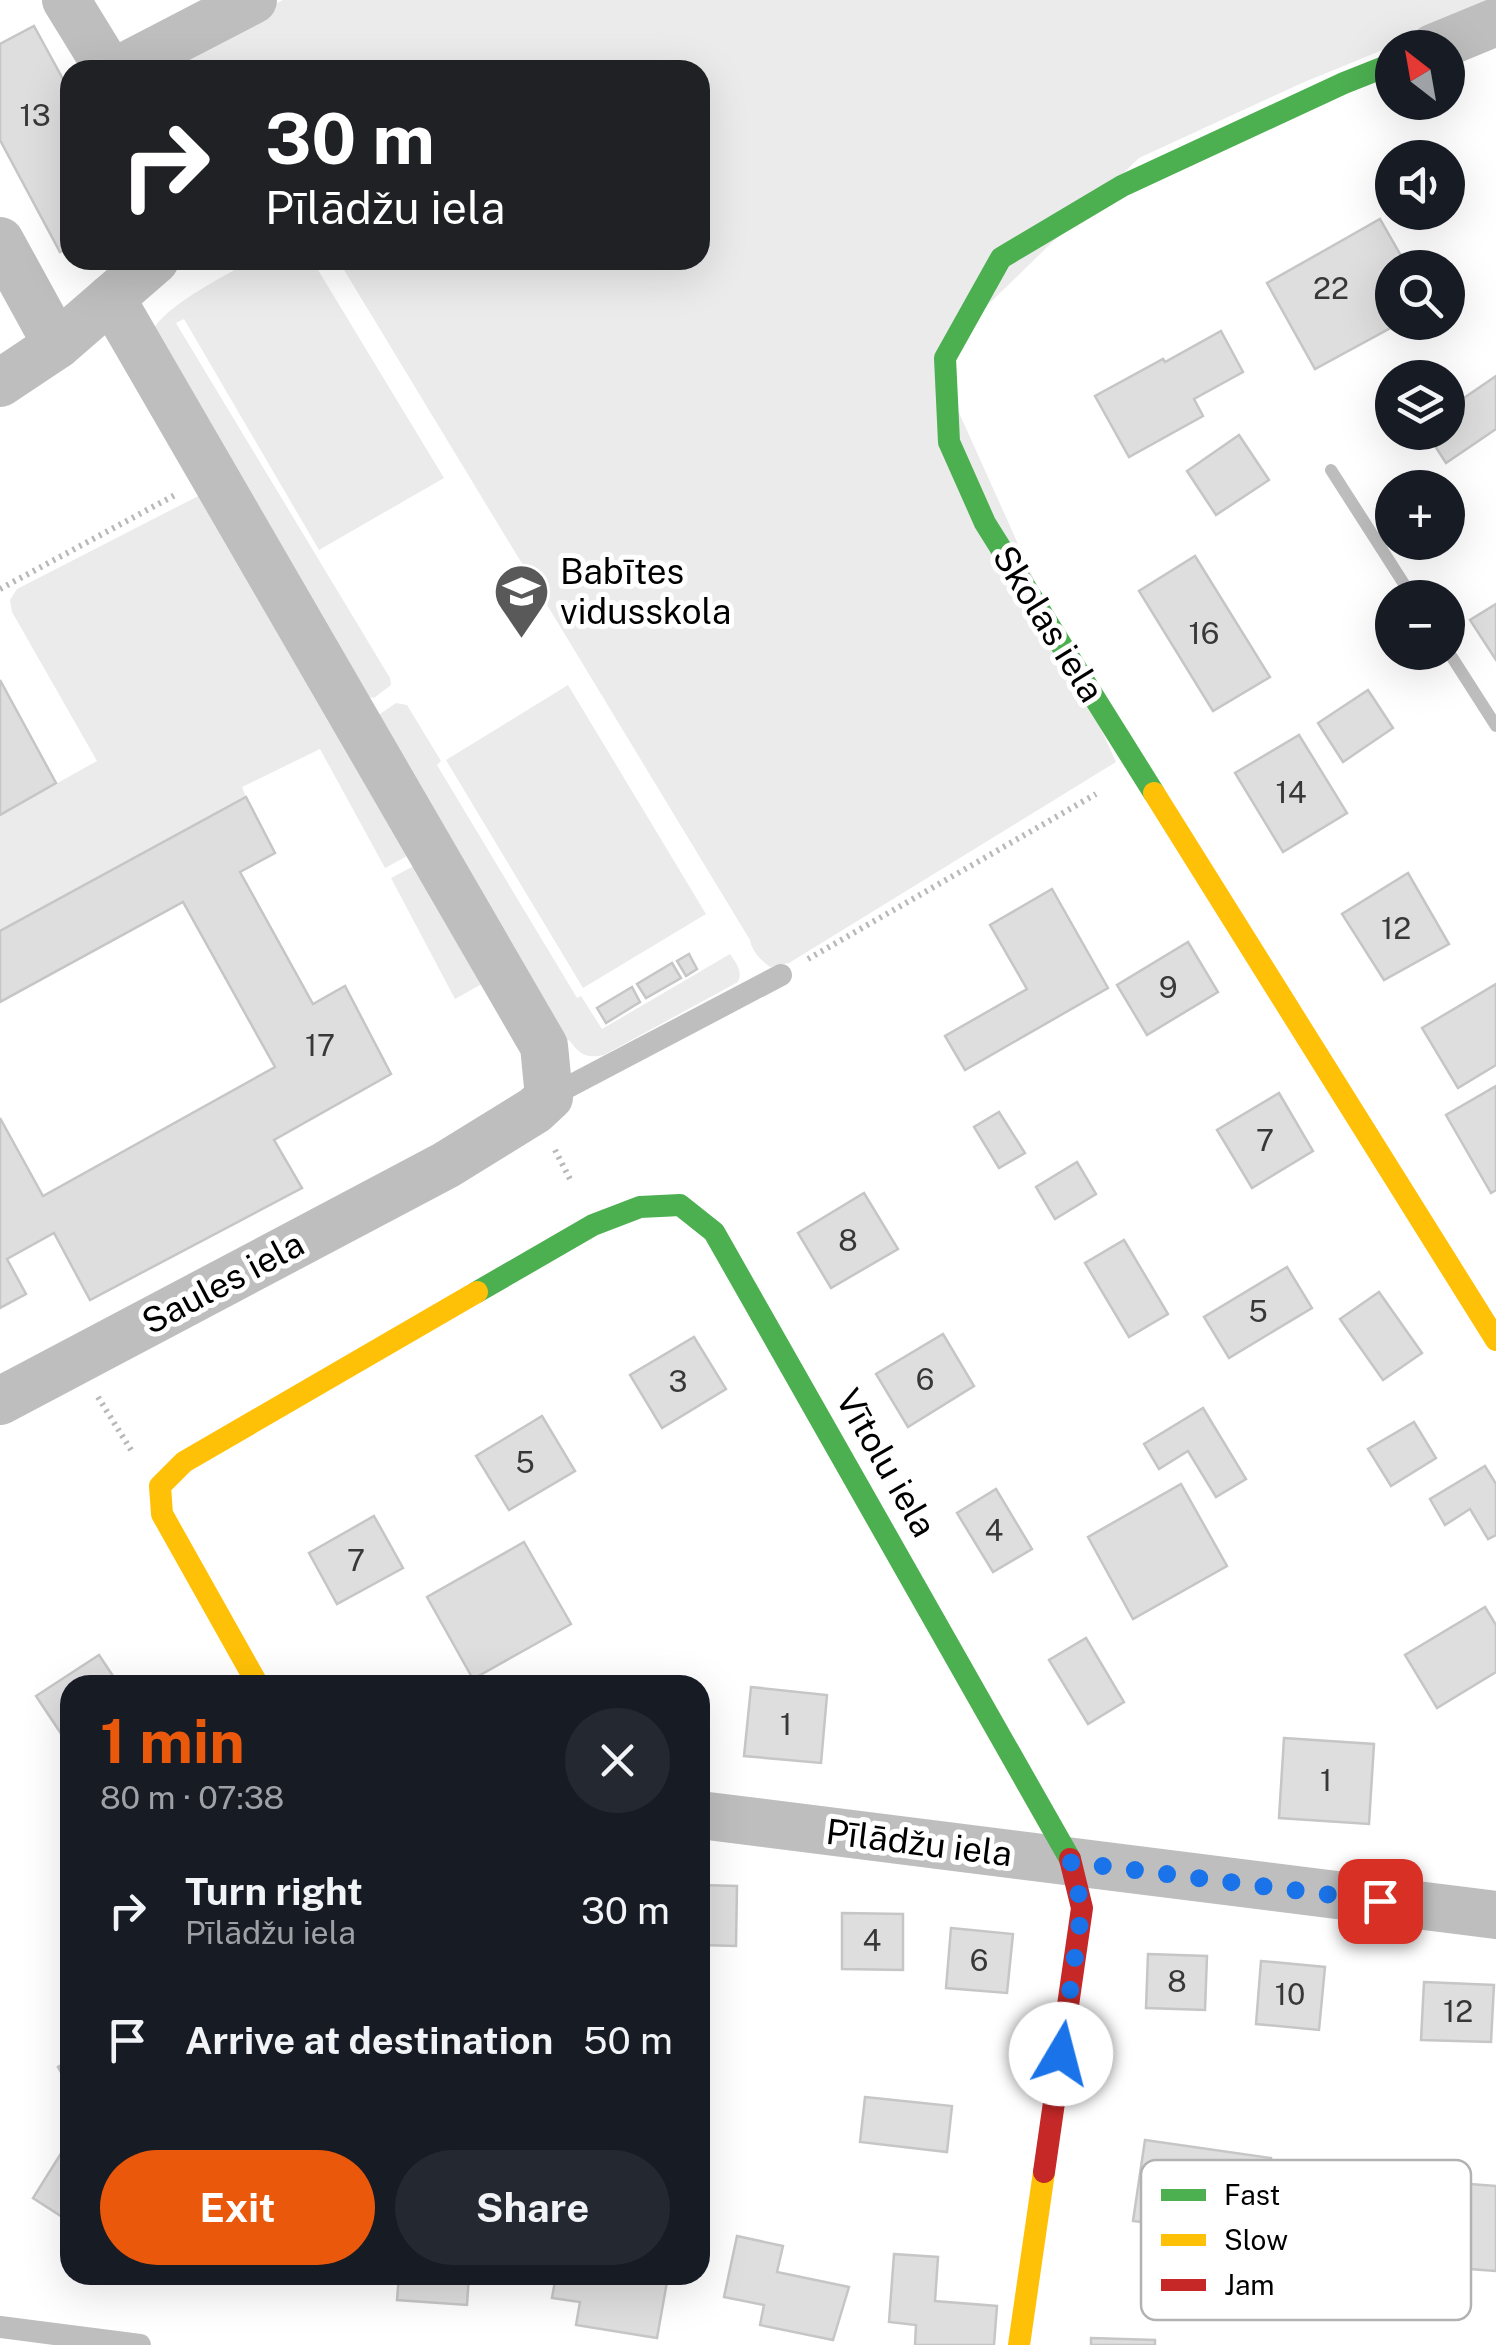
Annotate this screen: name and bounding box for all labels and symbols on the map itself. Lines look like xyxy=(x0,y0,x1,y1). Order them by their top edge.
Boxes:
north arrow xyxy=(1375,30,1465,120)
house number: 13 xyxy=(19,97,51,133)
house number: 22 xyxy=(1313,270,1349,306)
street label: Skolas iela xyxy=(984,538,1112,709)
place label: Babītes vidusskola xyxy=(560,551,731,632)
school or university icon: Babītes vidusskola xyxy=(491,562,551,641)
house number: 16 xyxy=(1189,615,1219,651)
house number: 14 xyxy=(1275,774,1307,810)
house number: 12 xyxy=(1381,910,1411,946)
house number: 9 xyxy=(1159,969,1177,1005)
house number: 17 xyxy=(305,1027,335,1063)
house number: 7 xyxy=(1256,1122,1274,1158)
house number: 8 xyxy=(838,1222,858,1258)
street label: Saules iela xyxy=(135,1223,311,1342)
house number: 5 xyxy=(1248,1293,1268,1329)
house number: 6 xyxy=(916,1361,934,1397)
house number: 3 xyxy=(669,1363,687,1399)
street label: Vītolu iela xyxy=(828,1382,945,1544)
house number: 5 xyxy=(515,1444,535,1480)
house number: 4 xyxy=(985,1512,1003,1548)
house number: 7 xyxy=(347,1542,365,1578)
house number: 1 xyxy=(780,1706,792,1742)
house number: 1 xyxy=(1320,1762,1332,1798)
street label: Pīlādžu iela xyxy=(824,1811,1014,1874)
pin xyxy=(1338,1859,1423,1944)
house number: 4 xyxy=(863,1922,881,1958)
house number: 6 xyxy=(970,1942,988,1978)
house number: 8 xyxy=(1167,1963,1187,1999)
house number: 10 xyxy=(1275,1976,1305,2012)
house number: 12 xyxy=(1443,1993,1473,2029)
position arrow xyxy=(1009,2002,1113,2106)
legend xyxy=(1141,2160,1471,2320)
text: Fast xyxy=(1224,2178,1280,2211)
text: Slow xyxy=(1224,2223,1288,2256)
text: Jam xyxy=(1224,2268,1275,2301)

